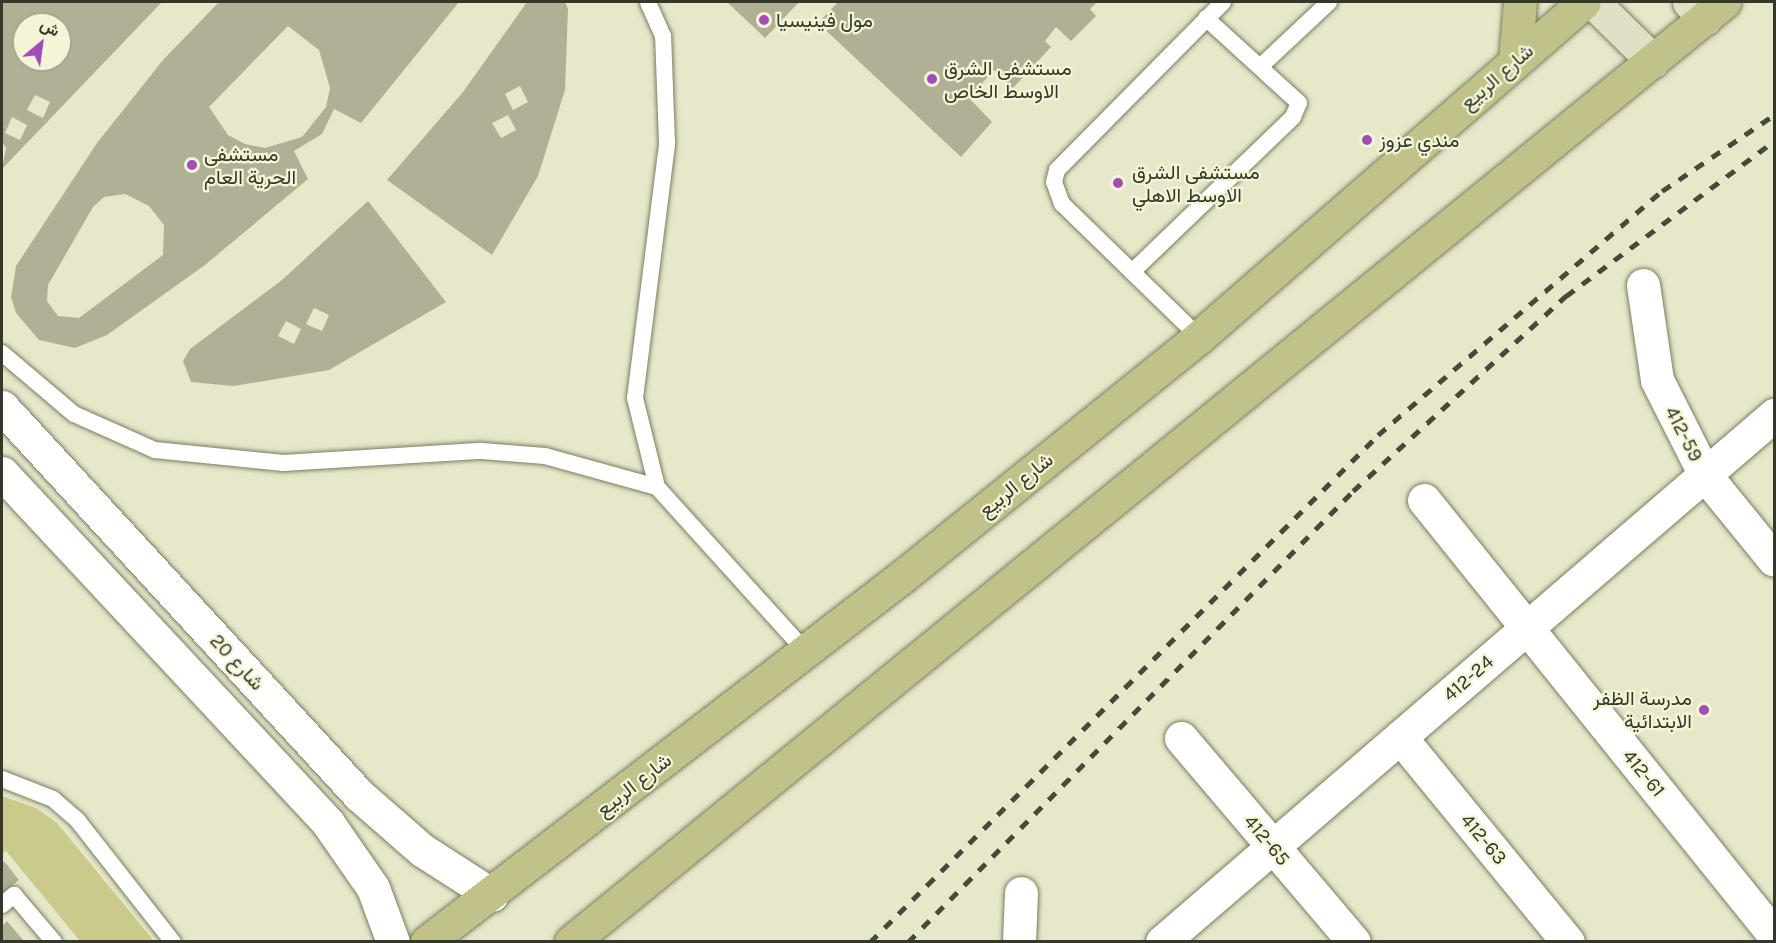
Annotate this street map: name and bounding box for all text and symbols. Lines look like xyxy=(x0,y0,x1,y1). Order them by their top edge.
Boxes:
place label: مول فينيسيا xyxy=(776,8,873,32)
north arrow xyxy=(12,12,72,72)
marker: مول فينيسيا xyxy=(757,13,771,27)
text: ش xyxy=(37,15,63,41)
street label: شارع الربيع xyxy=(1456,39,1538,115)
place label: مستشفى الشرق الاوسط الخاص xyxy=(944,56,1072,103)
marker: مستشفى الشرق الاوسط الخاص xyxy=(925,72,939,86)
place label: مندي عزوز xyxy=(1379,128,1459,152)
marker: مندي عزوز xyxy=(1360,133,1374,147)
place label: مستشفى الحرية العام xyxy=(204,142,296,189)
marker: مستشفى الحرية العام xyxy=(185,158,199,172)
place label: مستشفى الشرق الاوسط الاهلي xyxy=(1132,160,1260,207)
marker: مستشفى الشرق الاوسط الاهلي xyxy=(1109,174,1127,192)
street label: 412-59 xyxy=(1660,402,1708,466)
street label: شارع الربيع xyxy=(974,448,1058,522)
street label: شارع 20 xyxy=(205,629,269,695)
street label: 412-24 xyxy=(1438,650,1498,706)
place label: مدرسة الظفر الابتدائية xyxy=(1593,686,1692,733)
marker: مدرسة الظفر الابتدائية xyxy=(1697,703,1711,717)
street label: 412-61 xyxy=(1618,744,1670,802)
street label: شارع الربيع xyxy=(592,748,676,822)
street label: 412-63 xyxy=(1456,808,1512,870)
street label: 412-65 xyxy=(1239,810,1295,870)

